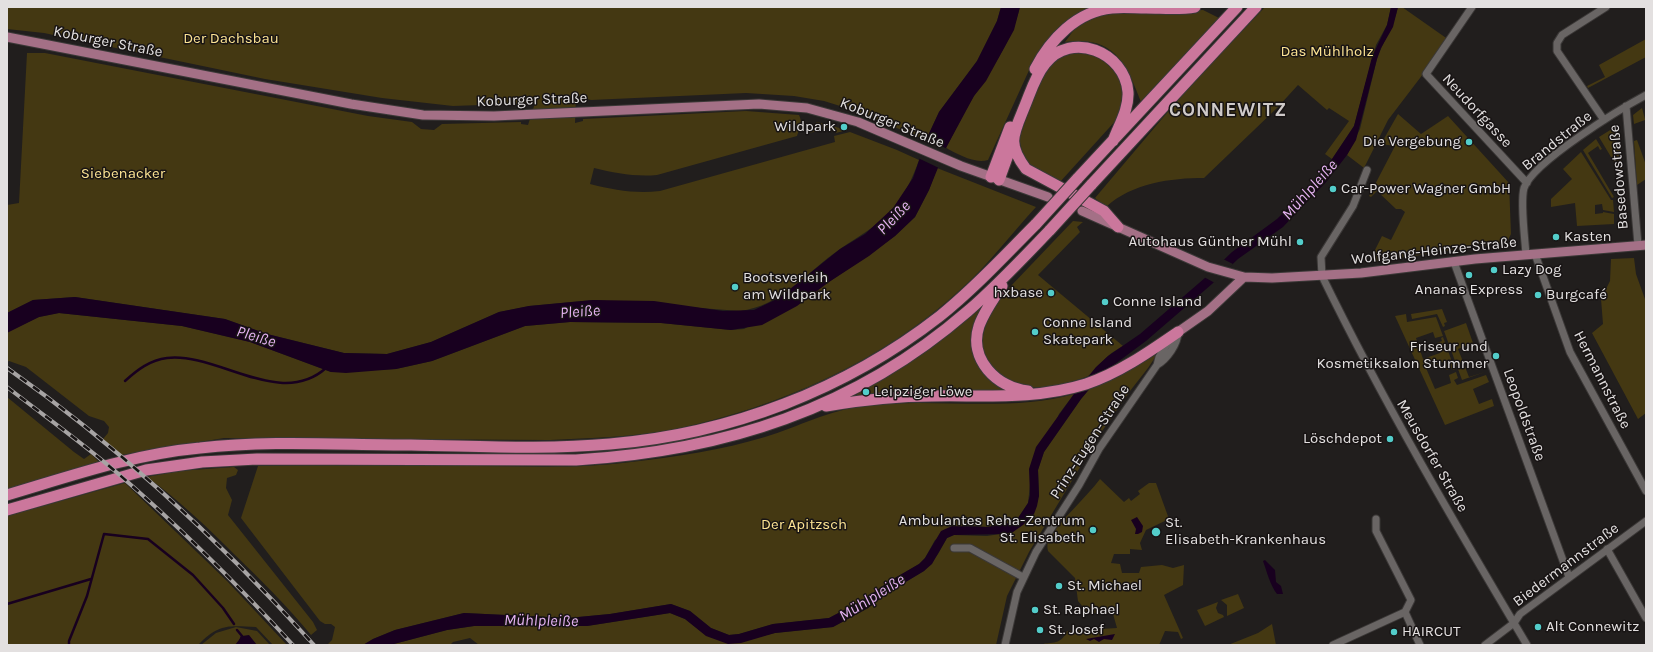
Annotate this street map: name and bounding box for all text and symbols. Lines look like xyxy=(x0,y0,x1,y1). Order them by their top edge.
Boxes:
street label: Koburger Straße xyxy=(52,23,164,61)
park label: Der Dachsbau xyxy=(183,30,279,48)
park label: Das Mühlholz xyxy=(1280,43,1374,61)
street label: Neudorfgasse xyxy=(1438,70,1516,152)
street label: Koburger Straße xyxy=(476,89,588,111)
street label: Koburger Straße xyxy=(837,94,947,152)
district label: CONNEWITZ xyxy=(1169,100,1287,122)
street label: Brandstraße xyxy=(1518,107,1596,175)
place label: Wildpark xyxy=(774,118,836,136)
marker: Wildpark xyxy=(839,122,849,132)
street label: Basedowstraße xyxy=(1605,124,1633,230)
place label: Die Vergebung xyxy=(1363,133,1461,151)
marker: Die Vergebung xyxy=(1464,137,1474,147)
water label: Mühlpleiße xyxy=(1278,156,1342,224)
park label: Siebenacker xyxy=(81,165,165,183)
place label: Car-Power Wagner GmbH xyxy=(1341,180,1511,198)
marker: Car-Power Wagner GmbH xyxy=(1328,184,1338,194)
water label: Pleiße xyxy=(873,197,915,239)
place label: Kasten xyxy=(1564,228,1612,246)
marker: Kasten xyxy=(1551,232,1561,242)
place label: Autohaus Günther Mühl xyxy=(1128,233,1292,251)
street label: Wolfgang-Heinze-Straße xyxy=(1350,233,1518,269)
marker: Autohaus Günther Mühl xyxy=(1295,237,1305,247)
place label: Lazy Dog xyxy=(1502,261,1561,279)
marker: Lazy Dog xyxy=(1489,265,1499,275)
place label: Bootsverleih am Wildpark xyxy=(743,269,831,304)
marker: Ananas Express xyxy=(1464,270,1474,280)
place label: Ananas Express xyxy=(1415,281,1523,299)
marker: Bootsverleih am Wildpark xyxy=(730,282,740,292)
place label: hxbase xyxy=(994,284,1043,302)
place label: Burgcafé xyxy=(1546,286,1607,304)
marker: hxbase xyxy=(1046,288,1056,298)
marker: Burgcafé xyxy=(1533,290,1543,300)
place label: Conne Island xyxy=(1113,293,1202,311)
marker: Conne Island xyxy=(1100,297,1110,307)
water label: Pleiße xyxy=(559,301,601,323)
place label: Conne Island Skatepark xyxy=(1043,314,1132,349)
water label: Pleiße xyxy=(234,322,278,352)
marker: Conne Island Skatepark xyxy=(1030,327,1040,337)
street label: Hermannstraße xyxy=(1570,328,1634,432)
place label: Friseur und Kosmetiksalon Stummer xyxy=(1316,338,1488,373)
marker: Friseur und Kosmetiksalon Stummer xyxy=(1491,351,1501,361)
street label: Leopoldstraße xyxy=(1499,366,1549,464)
street label: Prinz-Eugen-Straße xyxy=(1046,381,1134,503)
place label: Leipziger Löwe xyxy=(874,383,972,401)
marker: Leipziger Löwe xyxy=(861,387,871,397)
street label: Meusdorfer Straße xyxy=(1392,397,1472,515)
place label: Löschdepot xyxy=(1303,430,1382,448)
marker: Löschdepot xyxy=(1385,434,1395,444)
place label: Ambulantes Reha-Zentrum St. Elisabeth xyxy=(899,512,1085,547)
place label: St. Elisabeth-Krankenhaus xyxy=(1165,514,1326,549)
park label: Der Apitzsch xyxy=(761,516,847,534)
street label: Biedermannstraße xyxy=(1509,519,1623,611)
marker: Ambulantes Reha-Zentrum St. Elisabeth xyxy=(1088,525,1098,535)
marker: St. Elisabeth-Krankenhaus xyxy=(1150,526,1162,538)
water label: Mühlpleiße xyxy=(835,570,909,626)
place label: St. Michael xyxy=(1067,577,1142,595)
marker: St. Michael xyxy=(1054,581,1064,591)
place label: St. Raphael xyxy=(1043,601,1119,619)
marker: St. Raphael xyxy=(1030,605,1040,615)
water label: Mühlpleiße xyxy=(504,611,578,631)
place label: Alt Connewitz xyxy=(1546,618,1639,636)
place label: St. Josef xyxy=(1048,621,1104,639)
marker: Alt Connewitz xyxy=(1533,622,1543,632)
place label: HAIRCUT xyxy=(1402,623,1461,641)
marker: St. Josef xyxy=(1035,625,1045,635)
marker: HAIRCUT xyxy=(1389,627,1399,637)

